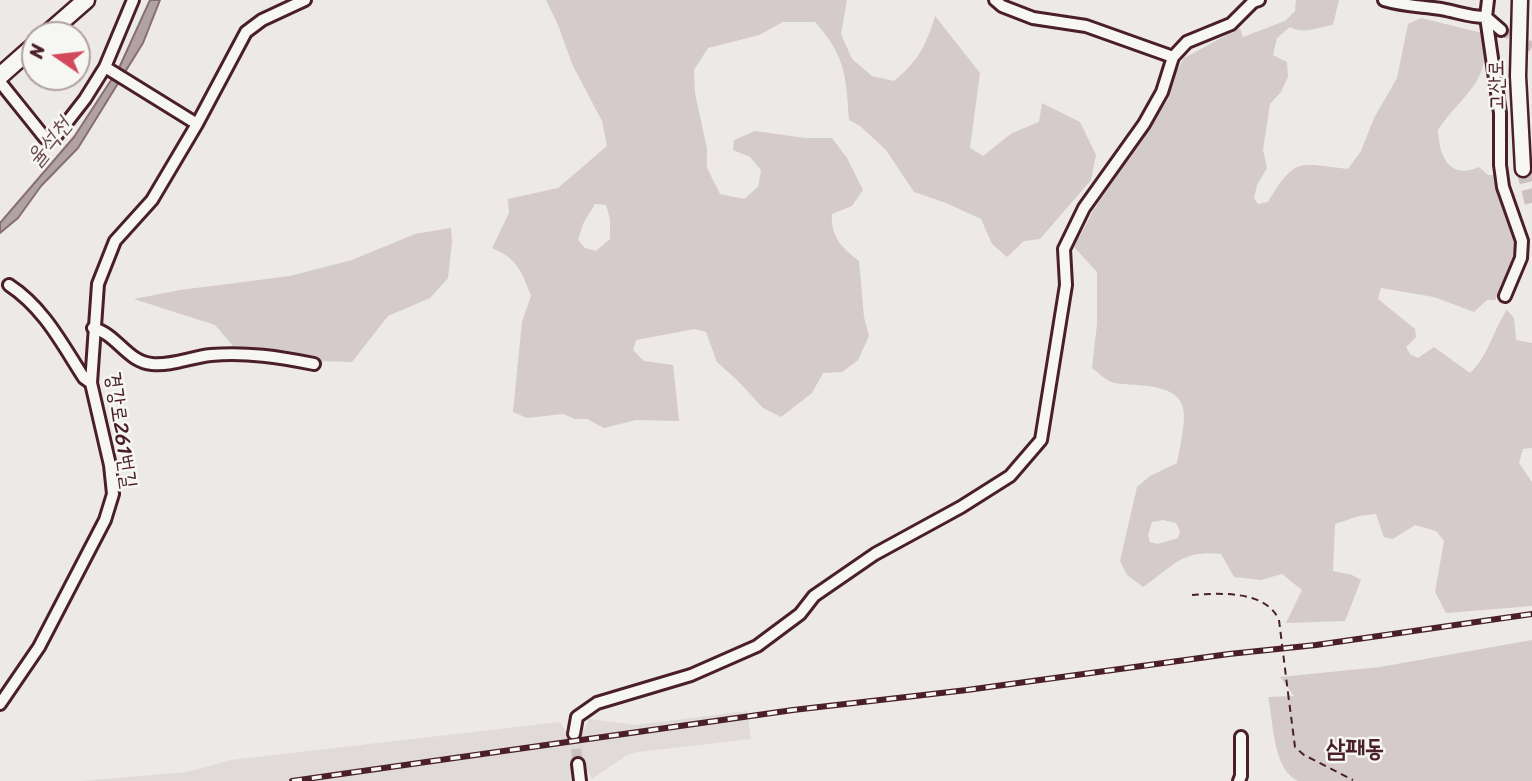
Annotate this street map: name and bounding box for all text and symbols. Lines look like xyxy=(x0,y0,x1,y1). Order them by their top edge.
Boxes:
north arrow xyxy=(21,21,91,91)
text: N xyxy=(19,41,55,62)
street label: 고산로 xyxy=(1485,59,1511,111)
water label: 율석천 xyxy=(22,113,78,173)
street label: 경강로261번길 xyxy=(99,370,141,490)
district label: 삼패동 xyxy=(1326,736,1384,764)

